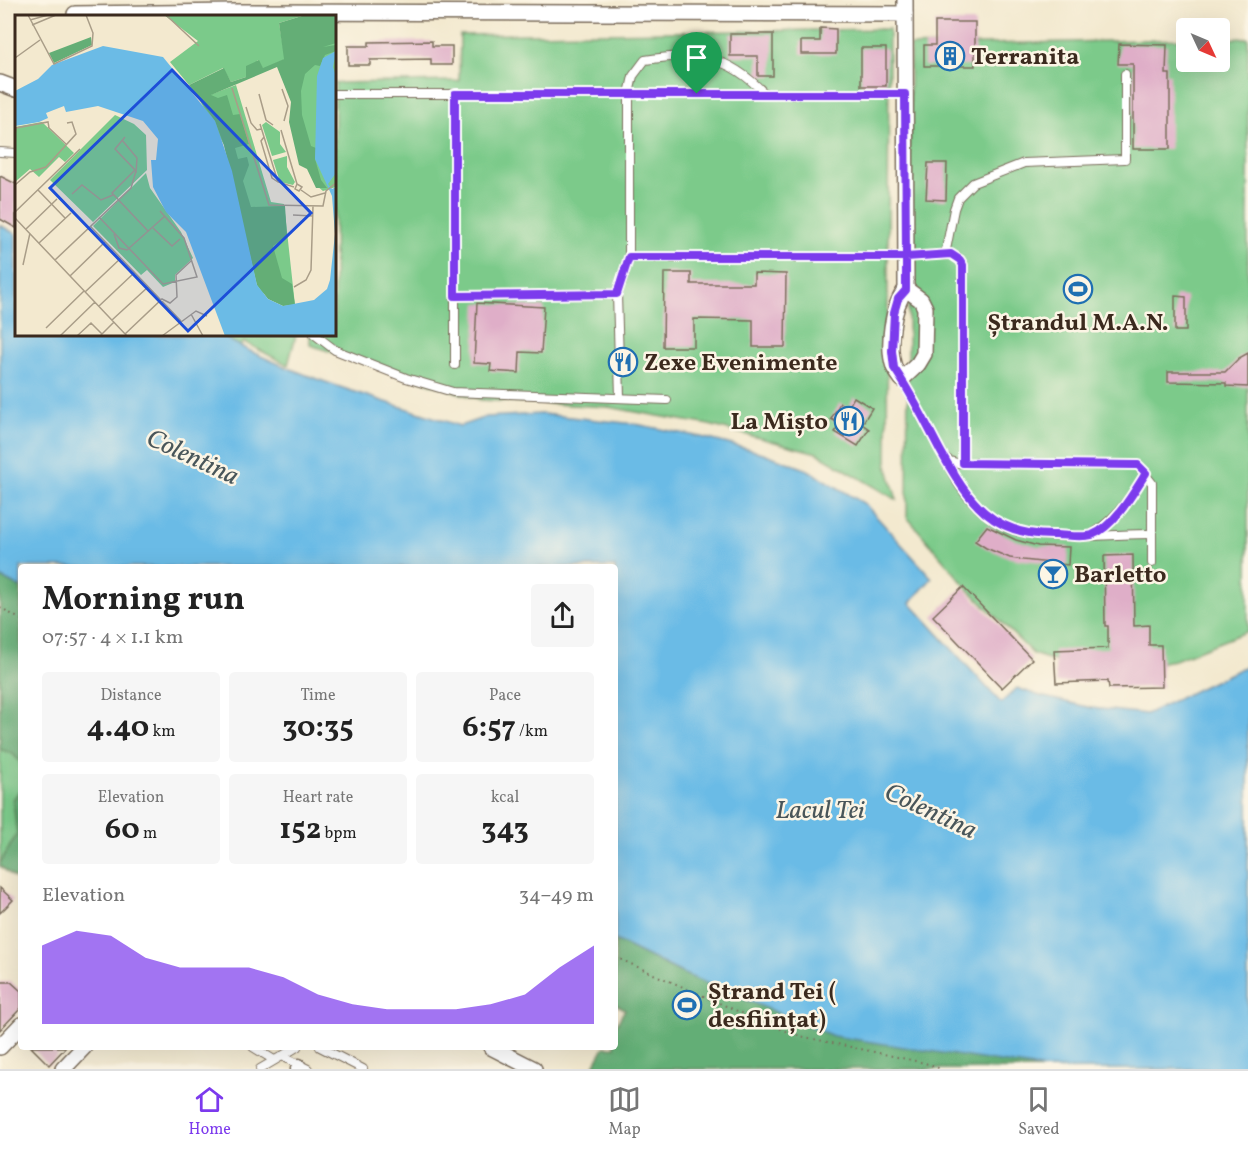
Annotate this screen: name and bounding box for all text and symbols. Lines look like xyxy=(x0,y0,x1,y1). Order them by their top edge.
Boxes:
inset map xyxy=(15,15,336,336)
north arrow xyxy=(1176,18,1230,72)
map controls xyxy=(1176,18,1230,72)
pin xyxy=(671,32,722,94)
building icon: Terranita xyxy=(934,40,966,72)
icon: arrive xyxy=(680,41,713,74)
place label: Terranita xyxy=(971,41,1079,75)
sports icon: Ștrandul M.A.N. xyxy=(1062,273,1094,305)
place label: Ștrandul M.A.N. xyxy=(987,307,1169,341)
restaurant icon: Zexe Evenimente xyxy=(607,346,639,378)
place label: Zexe Evenimente xyxy=(644,347,837,381)
restaurant icon: La Mișto xyxy=(833,405,865,437)
place label: La Mișto xyxy=(731,406,828,440)
water label: Colentina xyxy=(140,421,244,495)
bar icon: Barletto xyxy=(1037,558,1069,590)
place label: Barletto xyxy=(1074,559,1167,593)
text: Morning run xyxy=(42,578,245,624)
button: share xyxy=(531,584,594,647)
text: 07:57 · 4 × 1.1 km xyxy=(42,624,183,652)
text: Distance xyxy=(100,685,162,707)
text: Time xyxy=(300,685,336,707)
text: Pace xyxy=(489,685,521,707)
text: 4.40 xyxy=(87,707,149,749)
text: 30:35 xyxy=(282,707,354,749)
text: 6:57 xyxy=(462,707,516,749)
text: km xyxy=(149,721,175,743)
text: /km xyxy=(516,721,548,743)
water label: Colentina xyxy=(878,775,982,849)
text: Elevation xyxy=(98,787,164,809)
text: Heart rate xyxy=(283,787,353,809)
text: kcal xyxy=(491,787,519,809)
water label: Lacul Tei xyxy=(775,793,865,829)
text: 60 xyxy=(105,809,140,851)
text: 152 xyxy=(279,809,321,851)
text: 343 xyxy=(481,809,529,851)
text: m xyxy=(140,823,157,845)
text: bpm xyxy=(321,823,357,845)
text: Elevation xyxy=(42,882,125,910)
text: 34–49 m xyxy=(519,882,594,910)
place label: Ștrand Tei ( desființat) xyxy=(708,976,836,1038)
sports icon: Ștrand Tei ( desființat) xyxy=(671,989,703,1021)
tab: Home xyxy=(189,1083,231,1141)
tab: Map xyxy=(608,1083,641,1141)
tab: Saved xyxy=(1018,1083,1059,1141)

